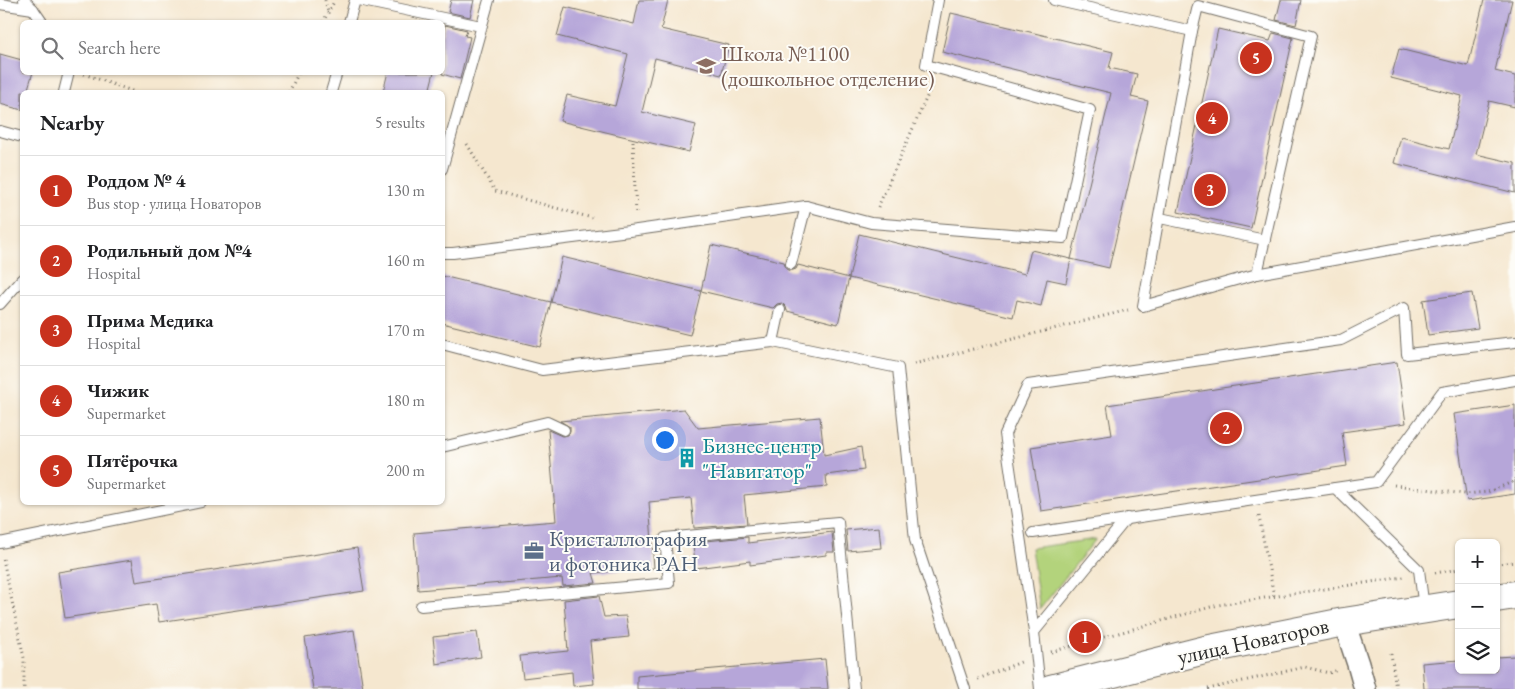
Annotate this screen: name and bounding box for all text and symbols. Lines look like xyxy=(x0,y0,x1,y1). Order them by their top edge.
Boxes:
search box xyxy=(20,20,445,75)
icon: search xyxy=(38,34,66,62)
text: Search here xyxy=(78,35,160,60)
place label: Школа №1100 (дошкольное отделение) xyxy=(721,39,935,93)
pin: 5 xyxy=(1240,39,1272,77)
school or university icon: Школа №1100 (дошкольное отделение) xyxy=(695,55,717,77)
pin: 4 xyxy=(1196,99,1228,137)
text: Nearby xyxy=(40,109,104,136)
text: 5 results xyxy=(375,112,425,133)
text: Роддом № 4 xyxy=(87,168,186,193)
pin: 3 xyxy=(1194,171,1226,209)
text: 1 xyxy=(52,180,60,201)
text: 130 m xyxy=(386,180,425,201)
text: Bus stop · улица Новаторов xyxy=(87,193,261,214)
text: Родильный дом №4 xyxy=(87,238,252,263)
text: 2 xyxy=(52,250,60,271)
text: 160 m xyxy=(386,250,425,271)
text: Hospital xyxy=(87,263,141,284)
text: Прима Медика xyxy=(87,308,214,333)
text: 3 xyxy=(52,320,60,341)
text: 170 m xyxy=(386,320,425,341)
text: Hospital xyxy=(87,333,141,354)
text: Чижик xyxy=(87,378,149,403)
text: 4 xyxy=(52,390,60,411)
text: 180 m xyxy=(386,390,425,411)
text: Supermarket xyxy=(87,403,166,424)
pin: 2 xyxy=(1210,409,1242,447)
your location xyxy=(652,427,678,453)
place label: Бизнеc-центр "Навигатор" xyxy=(702,431,822,485)
building icon: Бизнеc-центр "Навигатор" xyxy=(676,447,698,469)
text: Пятёрочка xyxy=(87,448,178,473)
text: 5 xyxy=(52,460,60,481)
text: 200 m xyxy=(386,460,425,481)
text: Supermarket xyxy=(87,473,166,494)
place label: Кристаллография и фотоника РАН xyxy=(549,524,707,578)
map controls xyxy=(1455,539,1500,674)
button: + xyxy=(1455,539,1500,584)
office icon: Кристаллография и фотоника РАН xyxy=(523,540,545,562)
button: − xyxy=(1455,584,1500,629)
street label: улица Новаторов xyxy=(1175,611,1331,671)
pin: 1 xyxy=(1069,618,1101,656)
button: layers xyxy=(1455,629,1500,674)

